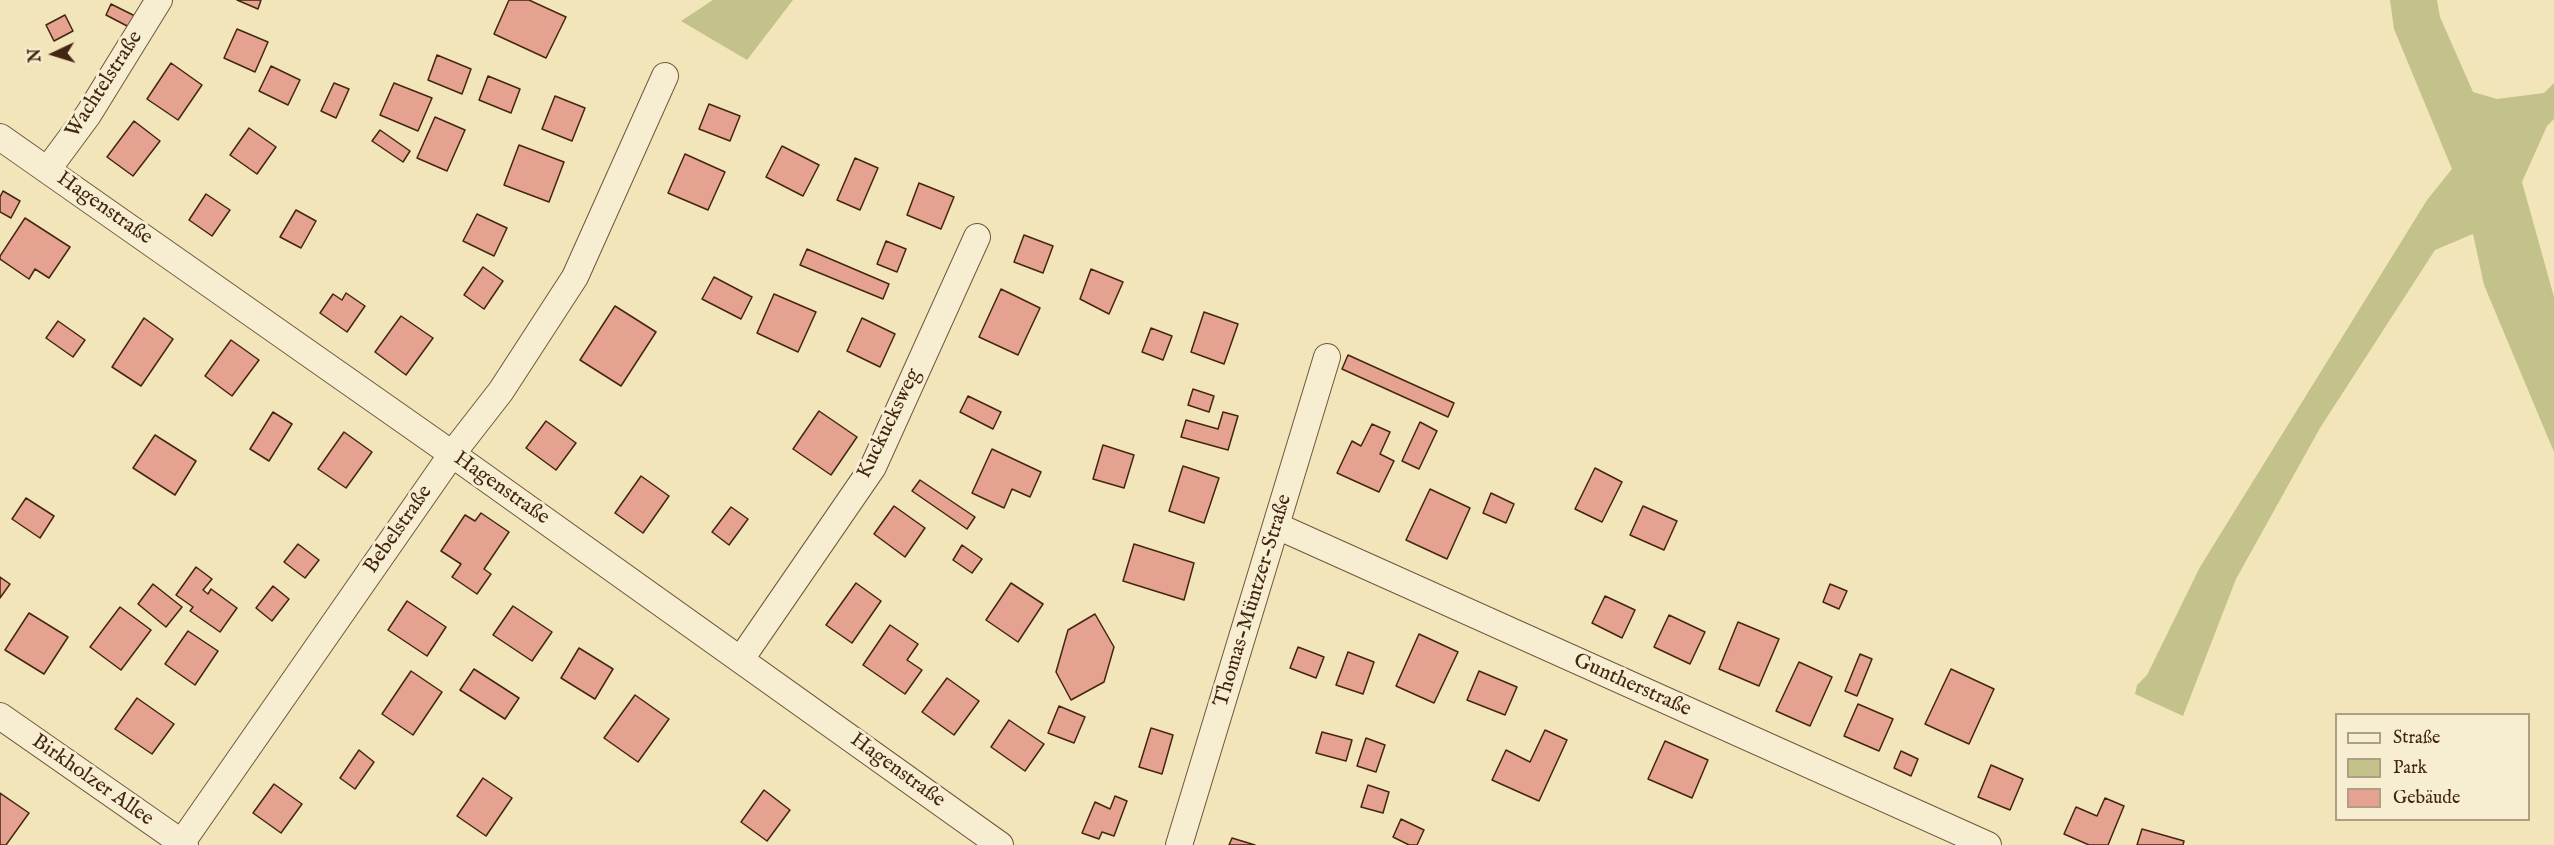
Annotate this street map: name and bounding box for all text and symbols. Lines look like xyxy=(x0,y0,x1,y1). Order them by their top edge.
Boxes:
north arrow xyxy=(24,24,84,84)
street label: Wachtelstraße xyxy=(61,27,149,143)
text: N xyxy=(26,48,47,63)
street label: Hagenstraße xyxy=(51,167,157,251)
street label: Kuckucksweg xyxy=(852,365,928,483)
street label: Hagenstraße xyxy=(448,447,554,531)
street label: Bebelstraße xyxy=(359,481,439,579)
street label: Thomas-Müntzer-Straße xyxy=(1210,492,1298,710)
street label: Guntherstraße xyxy=(1569,649,1695,723)
legend xyxy=(2335,713,2530,821)
text: Straße xyxy=(2393,727,2440,750)
street label: Hagenstraße xyxy=(845,728,949,814)
street label: Birkholzer Allee xyxy=(26,730,158,832)
text: Park xyxy=(2393,757,2427,780)
text: Gebäude xyxy=(2393,787,2460,810)

